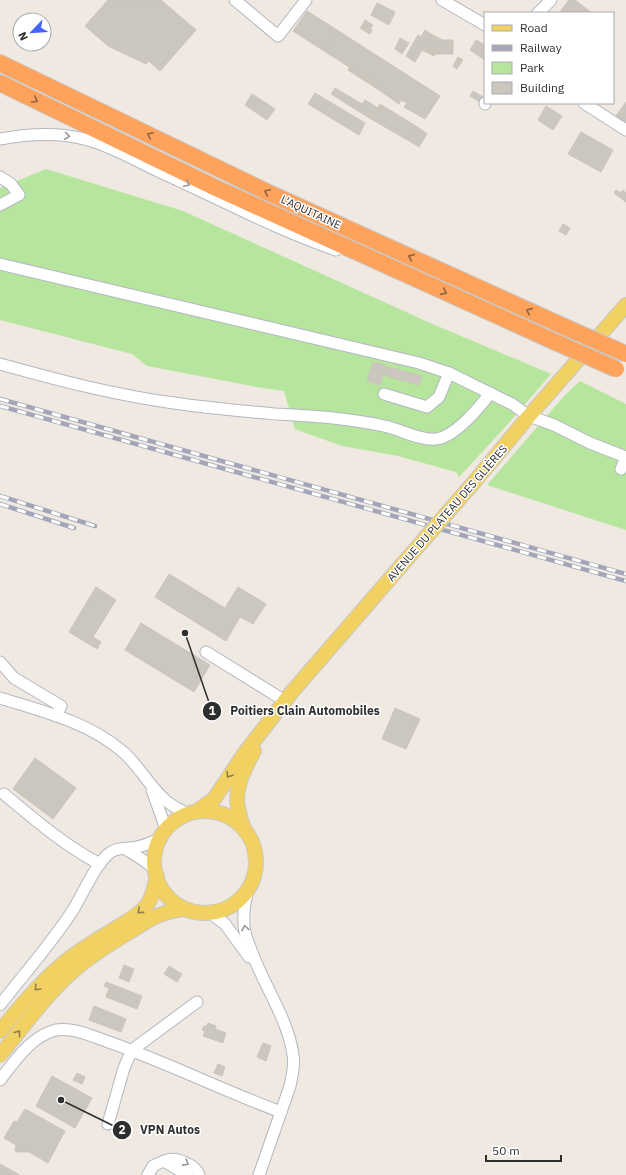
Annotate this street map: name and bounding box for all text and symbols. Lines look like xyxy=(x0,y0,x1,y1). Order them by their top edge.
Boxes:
north arrow xyxy=(12,12,52,52)
legend xyxy=(484,12,614,104)
text: Road xyxy=(520,20,548,35)
text: N xyxy=(15,30,31,43)
text: Railway xyxy=(520,40,562,55)
text: Park xyxy=(520,60,545,75)
text: Building xyxy=(520,80,565,95)
one-way arrow xyxy=(31,95,38,103)
one-way arrow xyxy=(64,132,70,140)
one-way arrow xyxy=(147,132,154,140)
one-way arrow xyxy=(183,179,190,187)
one-way arrow xyxy=(264,189,271,197)
street label: L'AQUITAINE xyxy=(279,192,343,232)
one-way arrow xyxy=(407,254,415,262)
one-way arrow xyxy=(440,287,448,295)
one-way arrow xyxy=(526,308,534,316)
street label: AVENUE DU PLATEAU DES GLIÈRES xyxy=(384,442,510,584)
callout: Poitiers Clain Automobiles xyxy=(202,699,387,723)
text: 1 xyxy=(208,703,216,718)
text: Poitiers Clain Automobiles xyxy=(230,703,380,718)
one-way arrow xyxy=(227,771,234,778)
one-way arrow xyxy=(138,906,145,913)
one-way arrow xyxy=(241,925,250,932)
one-way arrow xyxy=(34,983,42,991)
one-way arrow xyxy=(13,1031,20,1038)
callout: VPN Autos xyxy=(112,1118,208,1142)
text: 2 xyxy=(118,1122,126,1137)
text: VPN Autos xyxy=(140,1122,200,1137)
scale bar xyxy=(486,1137,561,1163)
text: 50 m xyxy=(492,1143,520,1158)
one-way arrow xyxy=(182,1158,189,1166)

